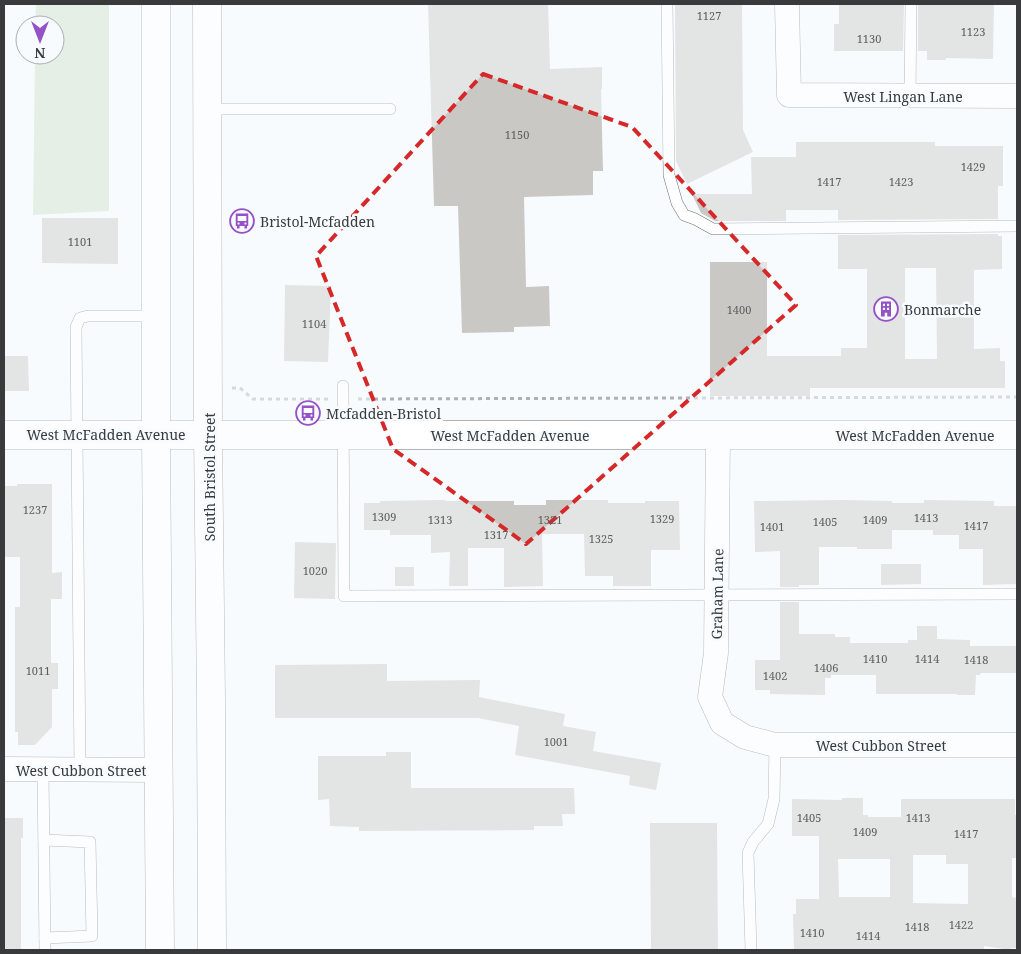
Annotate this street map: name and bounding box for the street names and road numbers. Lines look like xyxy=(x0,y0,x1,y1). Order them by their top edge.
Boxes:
street label: West Lingan Lane xyxy=(843,87,963,106)
street label: South Bristol Street xyxy=(200,413,219,541)
street label: West McFadden Avenue xyxy=(26,425,186,444)
street label: West McFadden Avenue xyxy=(430,426,590,445)
street label: West McFadden Avenue xyxy=(835,426,995,445)
street label: Graham Lane xyxy=(707,548,727,640)
street label: West Cubbon Street xyxy=(816,736,946,755)
street label: West Cubbon Street xyxy=(16,761,146,780)

